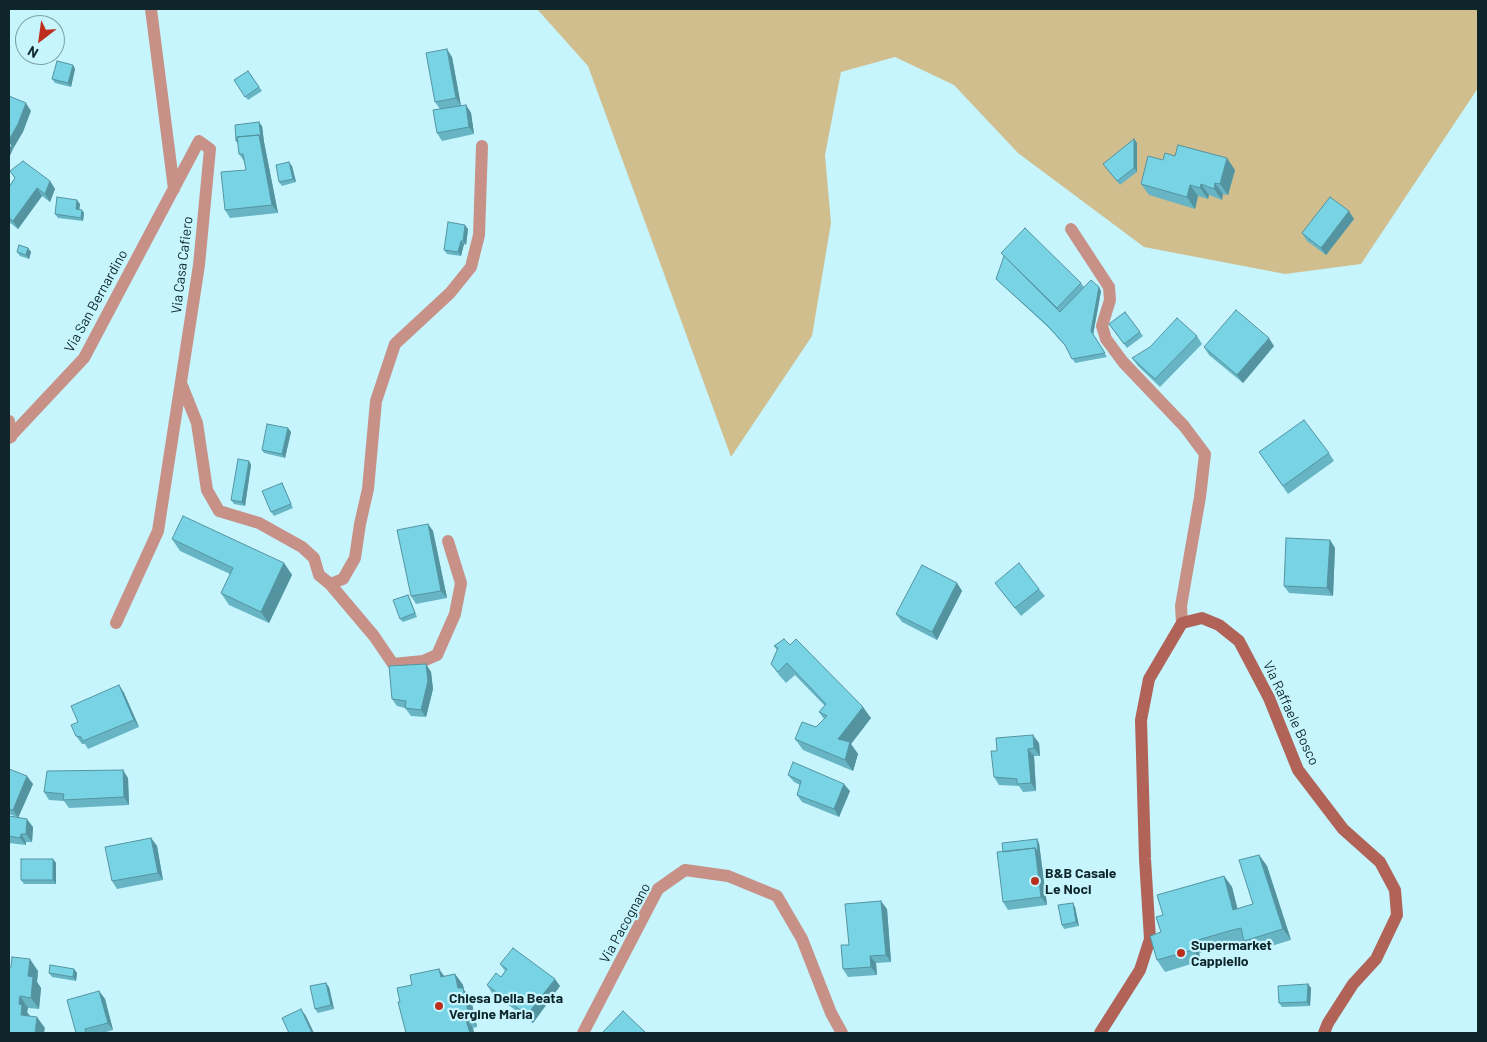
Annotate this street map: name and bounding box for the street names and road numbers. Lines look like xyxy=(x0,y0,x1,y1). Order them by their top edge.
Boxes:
street label: Via Casa Cafiero xyxy=(168,215,196,315)
street label: Via San Bernardino xyxy=(61,247,131,355)
street label: Via Raffaele Bosco xyxy=(1259,658,1323,768)
street label: Via Pacognano xyxy=(596,880,654,966)

